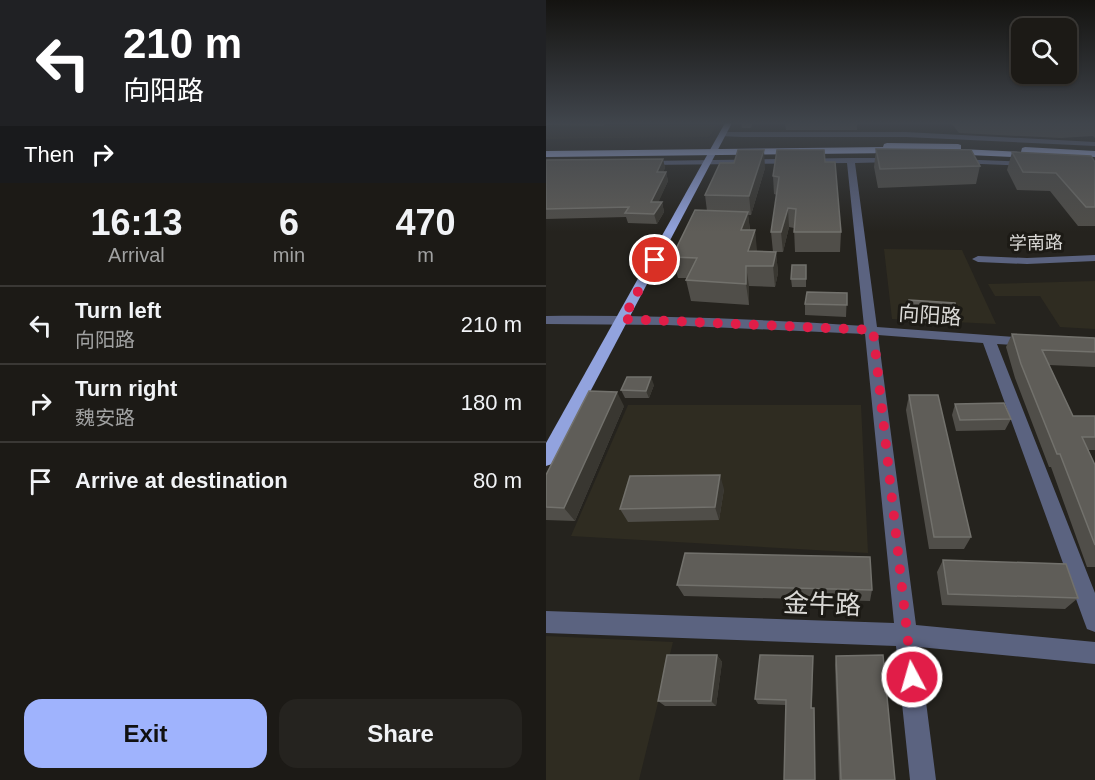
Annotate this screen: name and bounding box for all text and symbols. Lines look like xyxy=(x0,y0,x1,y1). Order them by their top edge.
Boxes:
map controls xyxy=(1011,18,1077,84)
button: search xyxy=(1011,18,1077,84)
text: 210 m xyxy=(123,20,242,67)
icon: left xyxy=(24,24,102,102)
text: 向阳路 xyxy=(123,76,204,106)
icon: right xyxy=(86,138,119,171)
text: Then xyxy=(24,142,74,167)
text: 16:13 xyxy=(90,202,182,243)
text: 6 xyxy=(279,202,299,243)
text: 470 xyxy=(395,202,456,243)
street label: 学南路 xyxy=(1009,233,1063,253)
pin xyxy=(629,234,680,285)
icon: arrive xyxy=(638,243,671,276)
text: Arrival xyxy=(108,244,165,266)
text: min xyxy=(273,244,305,266)
text: m xyxy=(417,244,434,266)
text: Turn left xyxy=(75,298,161,323)
street label: 向阳路 xyxy=(898,301,962,329)
icon: left xyxy=(24,309,57,342)
text: 210 m xyxy=(461,312,522,337)
text: 向阳路 xyxy=(75,329,135,351)
text: Turn right xyxy=(75,376,177,401)
icon: right xyxy=(24,387,57,420)
text: 180 m xyxy=(461,390,522,415)
text: 魏安路 xyxy=(75,407,135,429)
icon: arrive xyxy=(24,465,57,498)
text: Arrive at destination xyxy=(75,468,288,493)
text: 80 m xyxy=(473,468,522,493)
street label: 金牛路 xyxy=(782,588,862,620)
position arrow xyxy=(880,645,944,709)
button: Exit xyxy=(24,699,267,768)
button: Share xyxy=(279,699,522,768)

